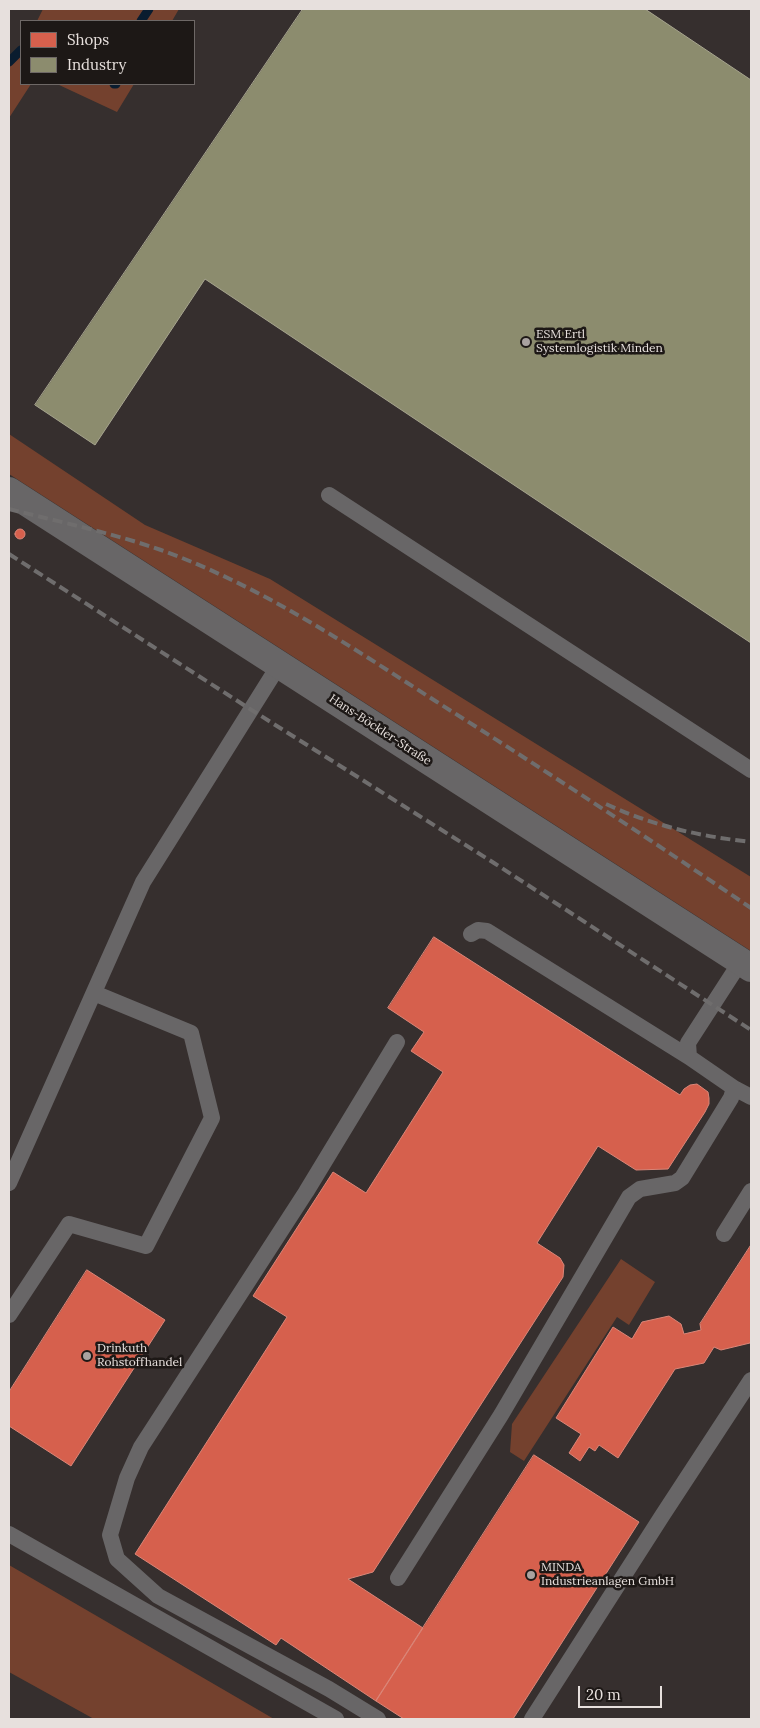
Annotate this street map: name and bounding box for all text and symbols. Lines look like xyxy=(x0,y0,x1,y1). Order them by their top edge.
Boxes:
legend xyxy=(20,20,195,85)
text: Shops xyxy=(67,30,109,49)
text: Industry xyxy=(67,55,126,74)
place label: ESM Ertl Systemlogistik Minden xyxy=(536,328,663,356)
marker: ESM Ertl Systemlogistik Minden xyxy=(520,336,532,348)
street label: Hans-Böckler-Straße xyxy=(326,691,434,769)
place label: Drinkuth Rohstoffhandel xyxy=(97,1342,182,1370)
marker: Drinkuth Rohstoffhandel xyxy=(81,1350,93,1362)
place label: MINDA Industrieanlagen GmbH xyxy=(541,1561,674,1589)
marker: MINDA Industrieanlagen GmbH xyxy=(525,1569,537,1581)
scale bar xyxy=(580,1676,664,1708)
text: 20 m xyxy=(586,1685,621,1704)

